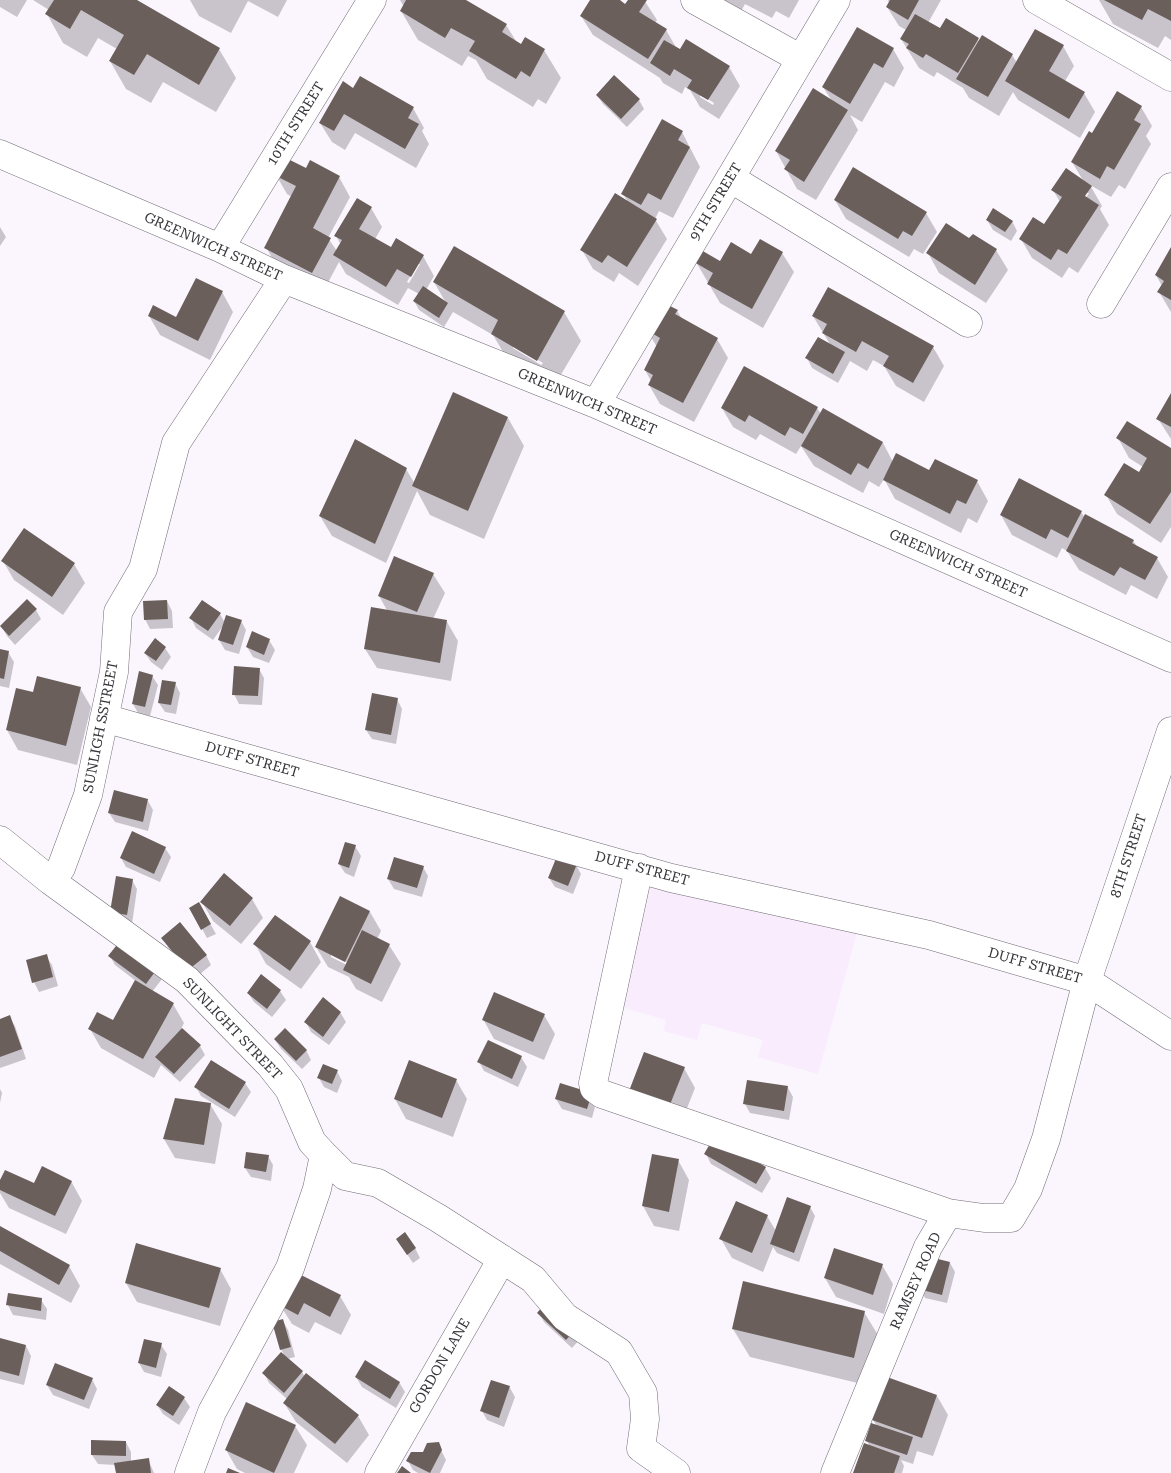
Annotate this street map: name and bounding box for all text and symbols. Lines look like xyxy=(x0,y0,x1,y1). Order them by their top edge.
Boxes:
street label: 10TH STREET xyxy=(264,79,328,169)
street label: 9TH STREET xyxy=(686,160,746,244)
street label: GREENWICH STREET xyxy=(141,209,285,285)
street label: GREENWICH STREET xyxy=(515,365,659,439)
street label: GREENWICH STREET xyxy=(886,526,1030,602)
street label: SUNLIGH SSTREET xyxy=(80,660,122,794)
street label: DUFF STREET xyxy=(203,739,301,781)
street label: 8TH STREET xyxy=(1108,812,1150,900)
street label: DUFF STREET xyxy=(593,848,691,890)
street label: DUFF STREET xyxy=(986,945,1084,987)
street label: SUNLIGHT STREET xyxy=(179,975,285,1083)
street label: RAMSEY ROAD xyxy=(887,1230,945,1332)
street label: GORDON LANE xyxy=(406,1315,474,1417)

